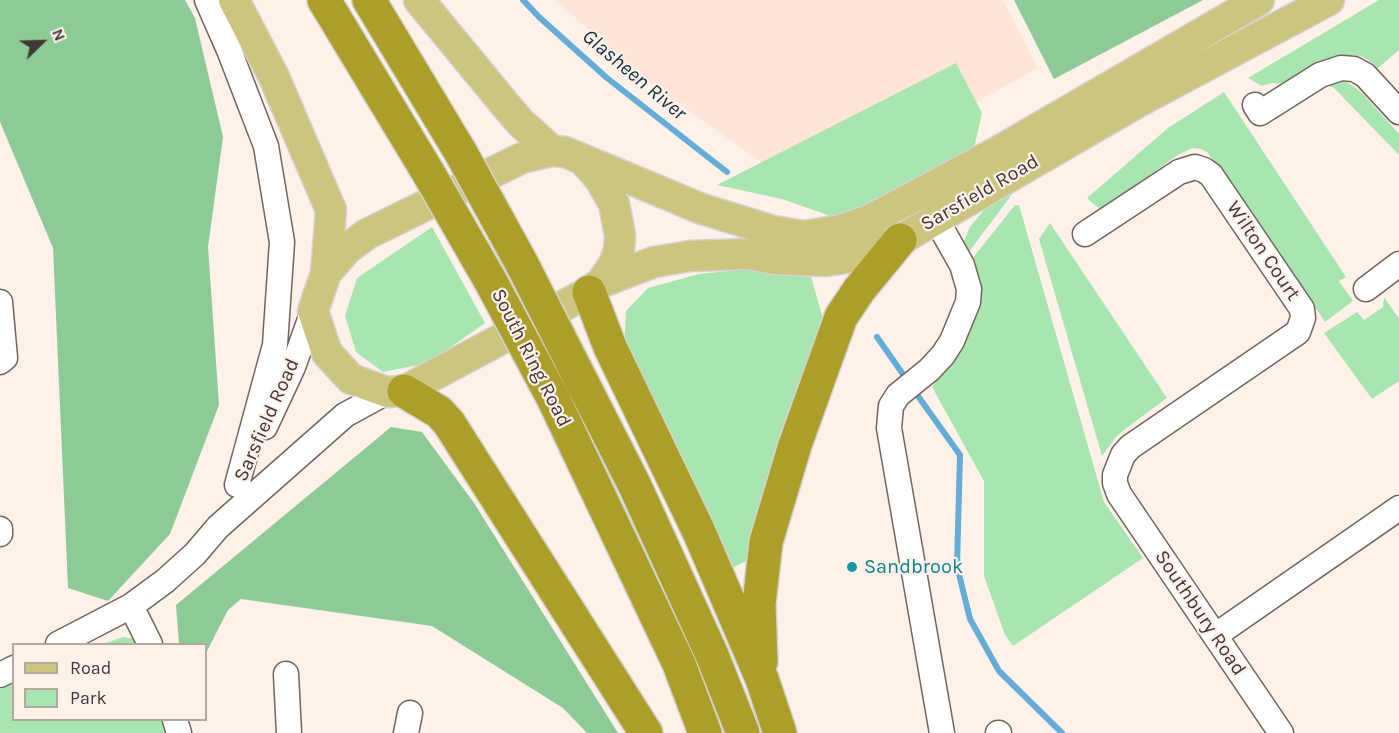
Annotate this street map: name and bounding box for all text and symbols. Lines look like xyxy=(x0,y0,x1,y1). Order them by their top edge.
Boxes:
north arrow xyxy=(12,12,72,72)
water label: Glasheen River xyxy=(577,24,691,126)
text: N xyxy=(48,26,70,44)
street label: Sarsfield Road xyxy=(917,150,1043,236)
street label: Wilton Court xyxy=(1221,197,1305,305)
street label: South Ring Road xyxy=(486,285,576,431)
street label: Sarsfield Road xyxy=(229,355,305,485)
street label: Southbury Road xyxy=(1149,546,1251,680)
place label: Sandbrook xyxy=(864,555,963,579)
marker: Sandbrook xyxy=(845,560,859,574)
legend xyxy=(12,643,207,721)
text: Road xyxy=(70,657,111,679)
text: Park xyxy=(70,687,107,709)

